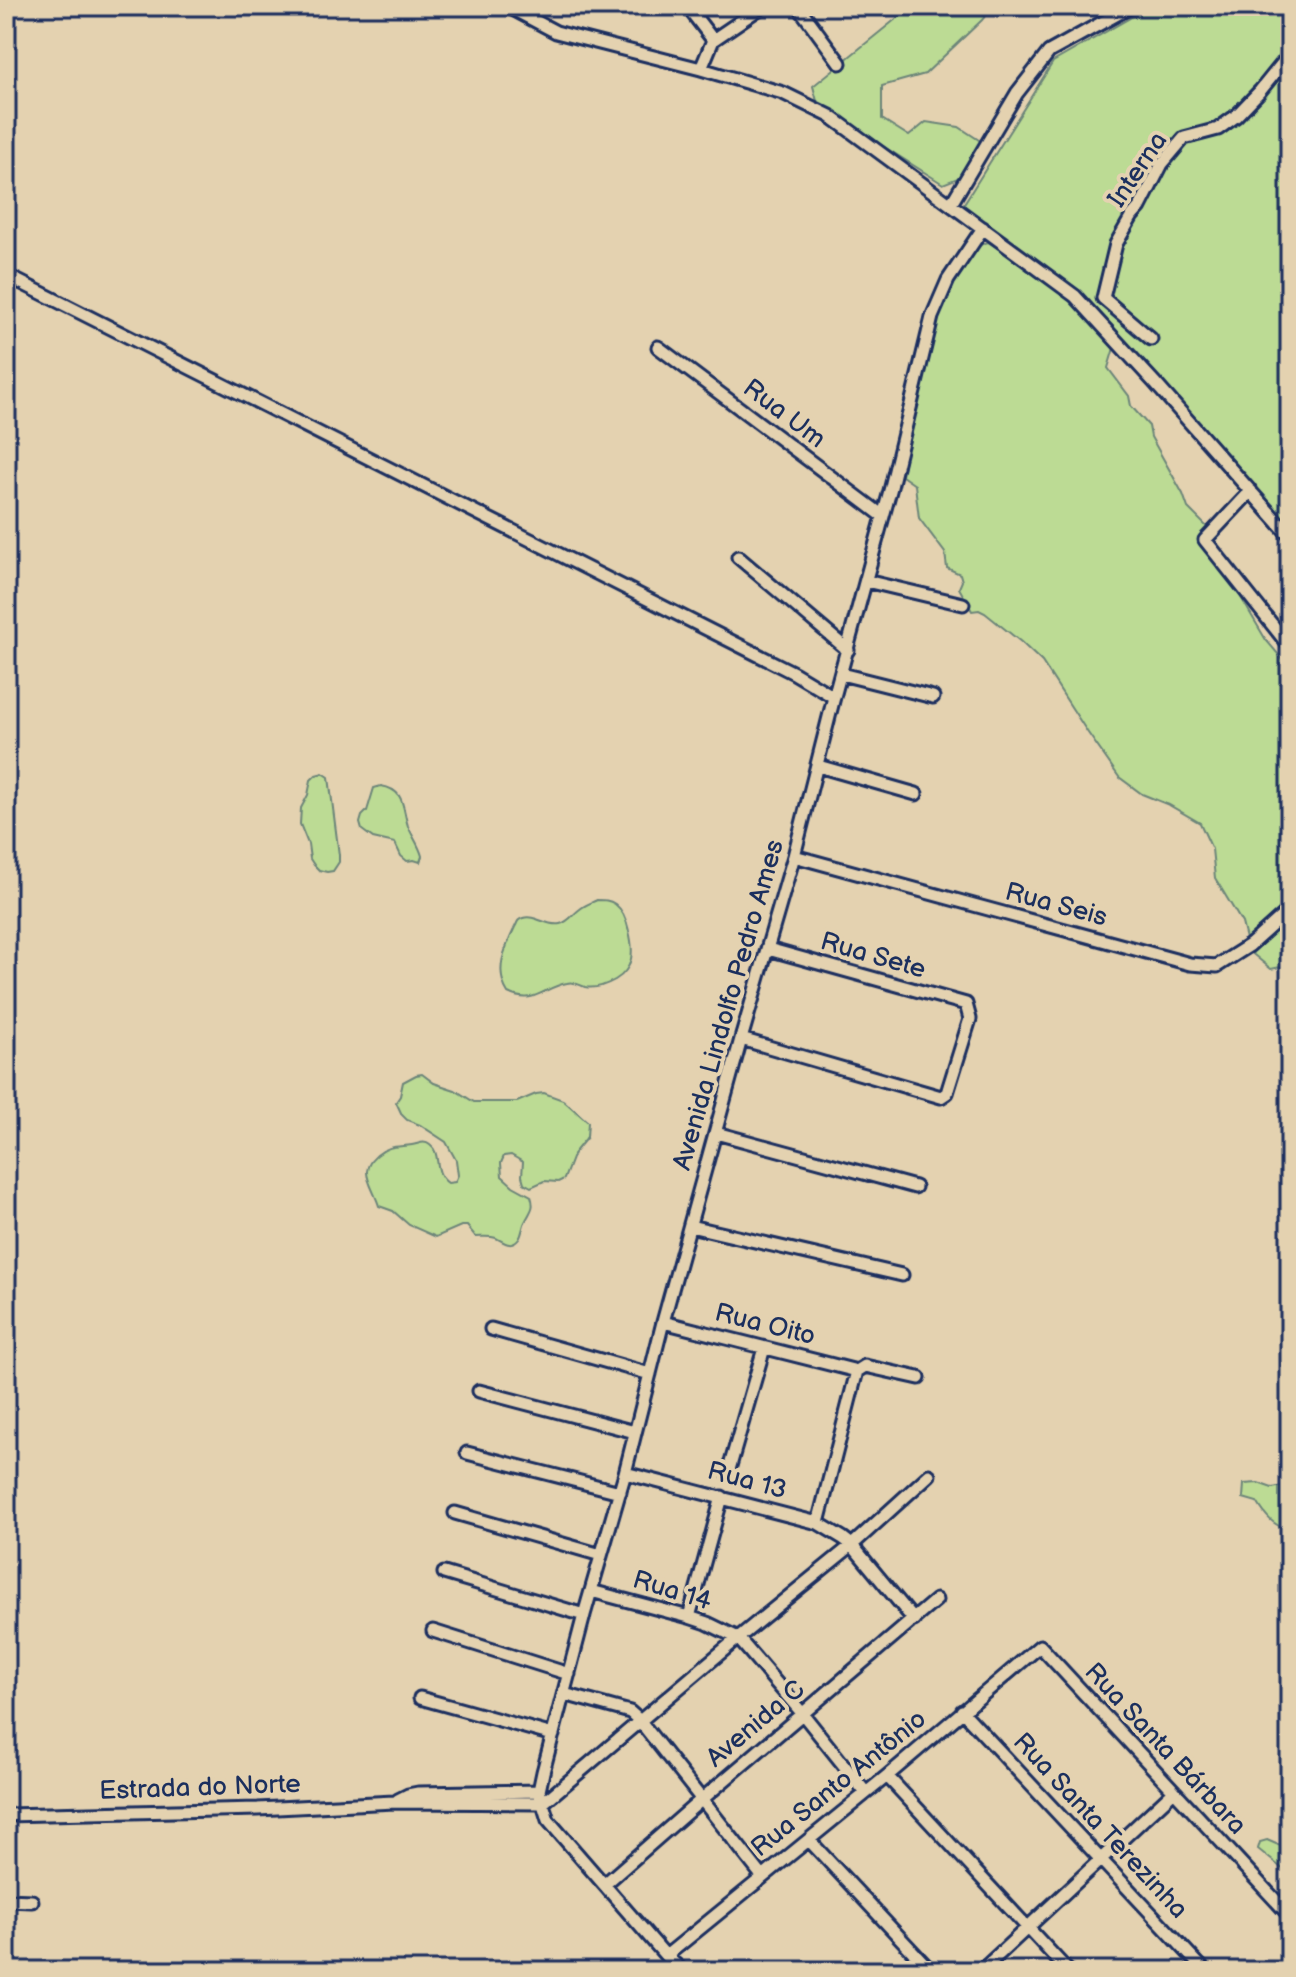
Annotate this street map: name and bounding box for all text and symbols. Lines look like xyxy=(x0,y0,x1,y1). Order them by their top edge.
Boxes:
street label: Interna xyxy=(1102,126,1174,214)
street label: Rua Um xyxy=(737,373,831,455)
street label: Avenida Lindolfo Pedro Ames xyxy=(667,836,791,1174)
street label: Rua Seis xyxy=(1002,877,1110,933)
street label: Rua Sete xyxy=(817,926,929,986)
street label: Rua Oito xyxy=(711,1298,819,1352)
street label: Rua 13 xyxy=(704,1456,790,1506)
street label: Rua 14 xyxy=(629,1564,715,1618)
street label: Rua Santa Bárbara xyxy=(1078,1657,1252,1841)
street label: Avenida C xyxy=(701,1674,811,1774)
street label: Rua Santo Antônio xyxy=(745,1704,933,1864)
street label: Rua Santa Terezinha xyxy=(1006,1727,1194,1925)
street label: Estrada do Norte xyxy=(99,1769,301,1807)

